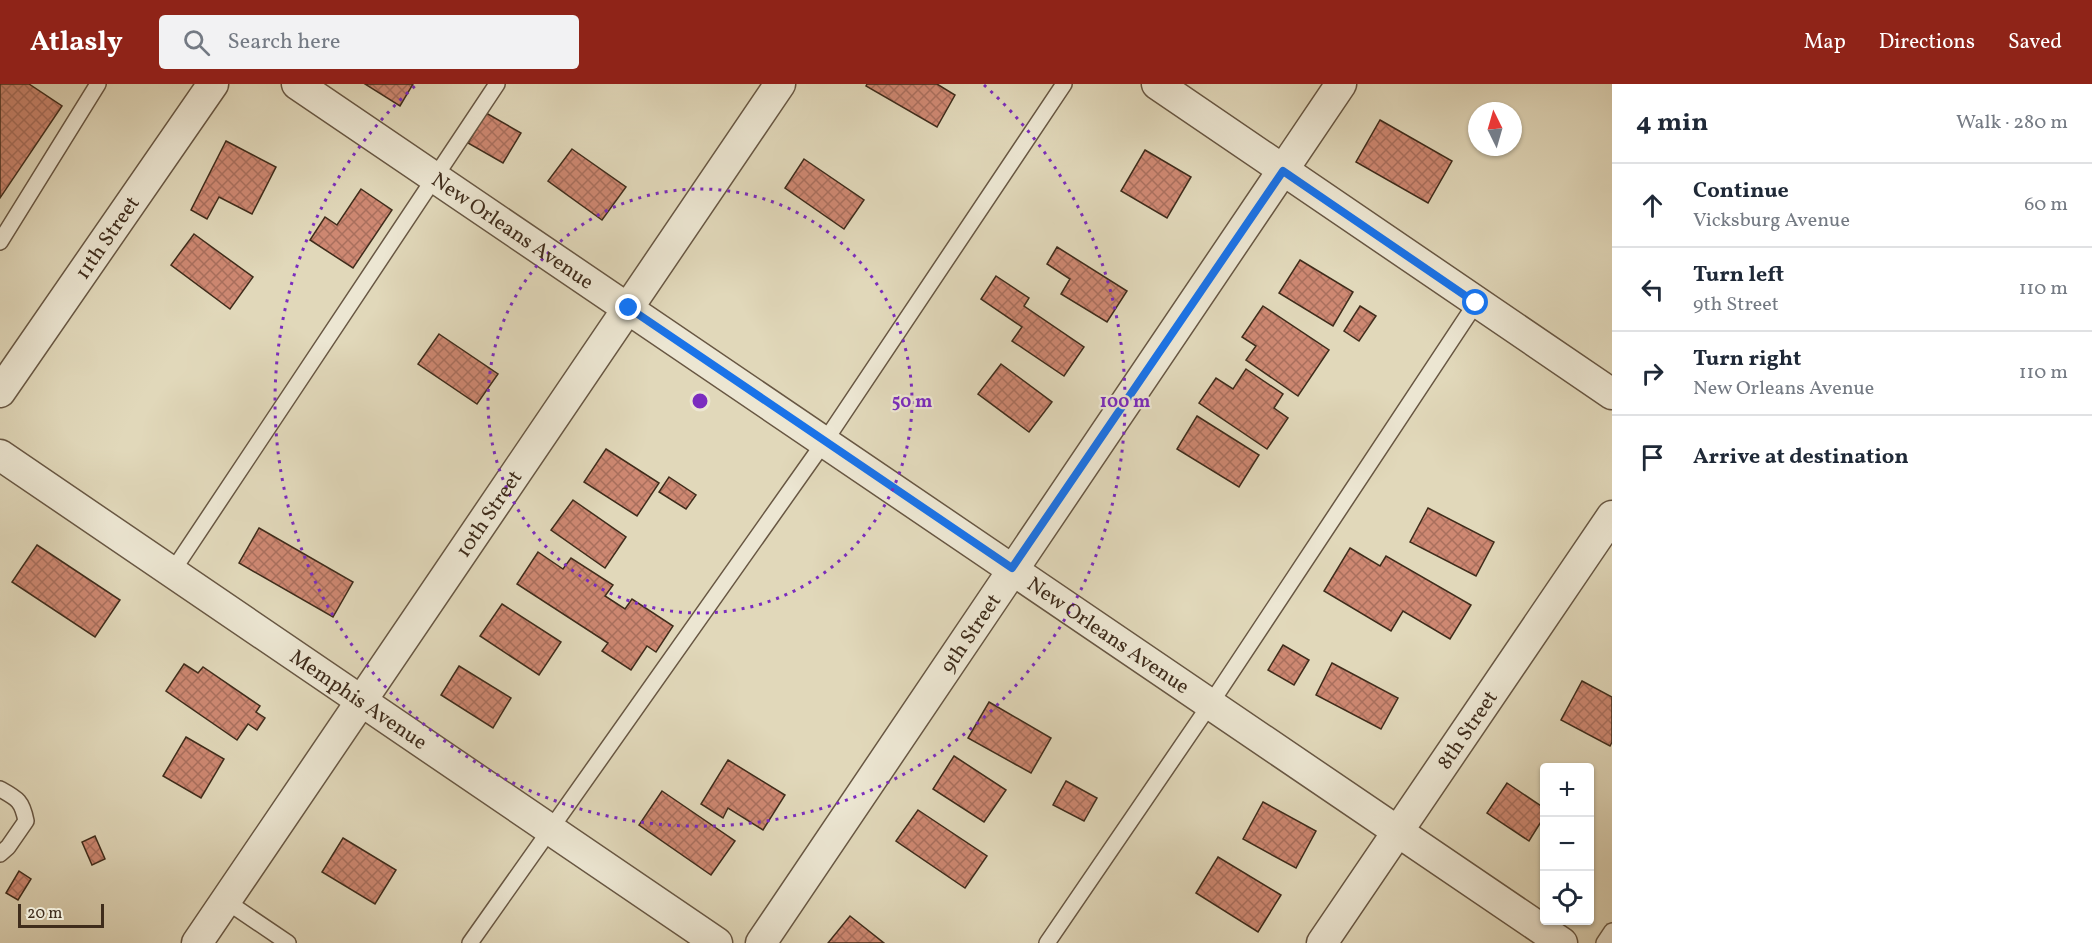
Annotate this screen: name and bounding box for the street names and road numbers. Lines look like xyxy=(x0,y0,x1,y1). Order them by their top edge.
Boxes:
street label: New Orleans Avenue xyxy=(425,166,599,297)
street label: 11th Street xyxy=(69,191,147,286)
street label: 10th Street xyxy=(450,465,530,564)
street label: New Orleans Avenue xyxy=(1021,571,1195,702)
street label: 9th Street xyxy=(934,588,1009,679)
street label: Memphis Avenue xyxy=(283,643,432,758)
street label: 8th Street xyxy=(1431,685,1505,776)

